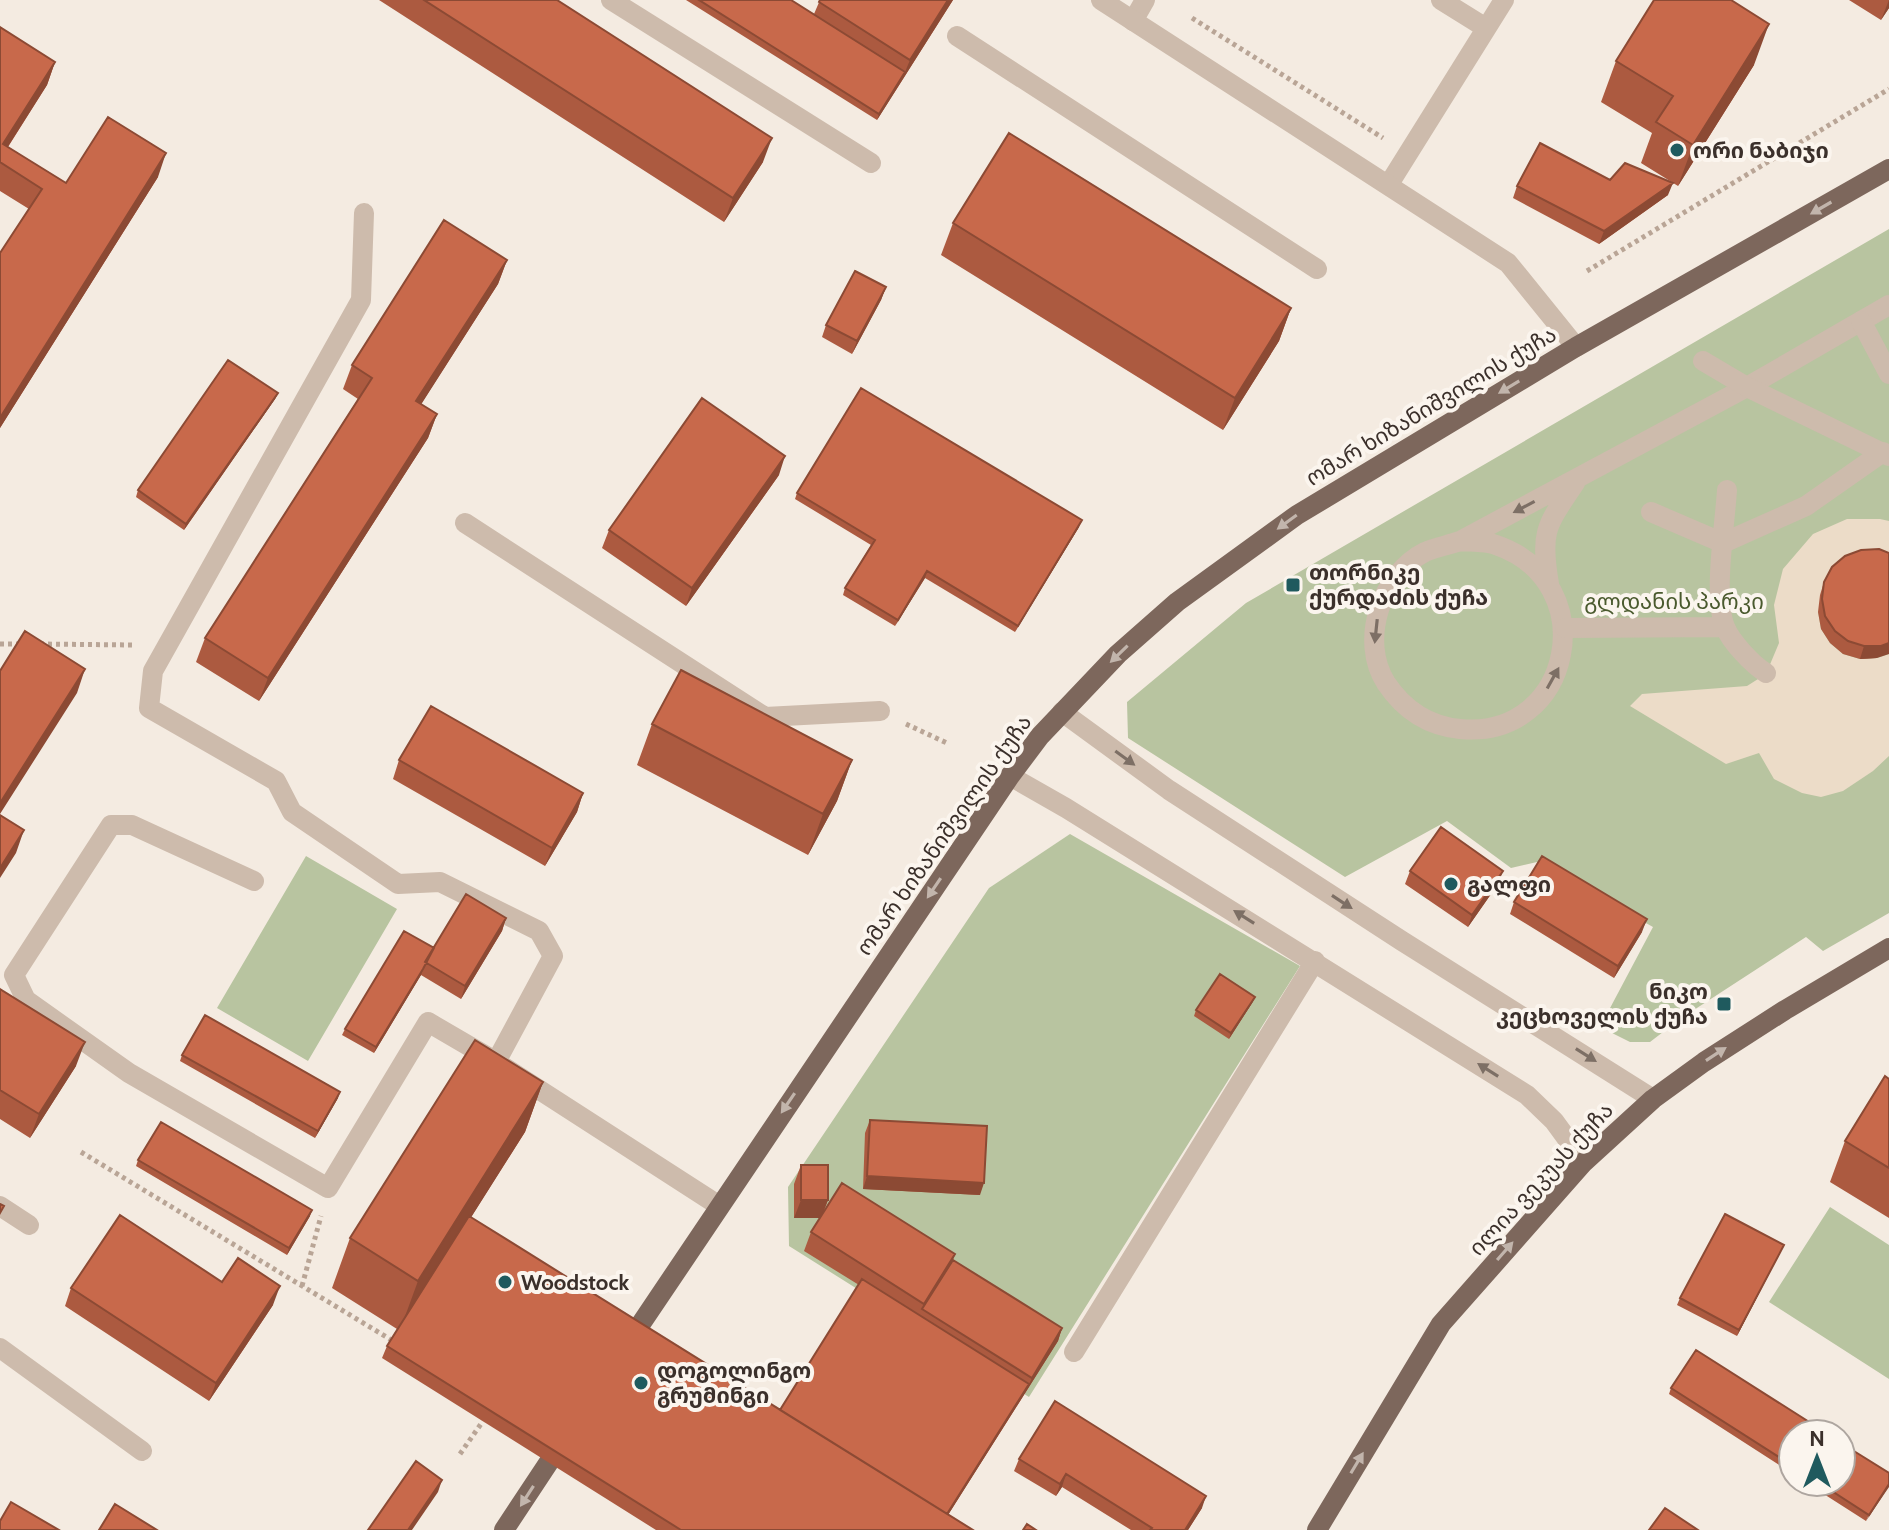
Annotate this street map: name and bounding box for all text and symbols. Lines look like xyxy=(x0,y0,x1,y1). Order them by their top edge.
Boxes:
place label: ორი ნაბიჯი xyxy=(1693,137,1829,164)
marker: ორი ნაბიჯი xyxy=(1668,141,1686,159)
one-way arrow xyxy=(1810,201,1832,215)
street label: ომარ ხიზანიშვილის ქუჩა xyxy=(1301,320,1561,492)
one-way arrow xyxy=(1498,380,1520,394)
one-way arrow xyxy=(1512,500,1535,514)
one-way arrow xyxy=(1276,514,1298,530)
place label: თორნიკე ქურდაძის ქუჩა xyxy=(1309,559,1488,611)
marker: თორნიკე ქურდაძის ქუჩა xyxy=(1284,576,1302,594)
park label: გლდანის პარკი xyxy=(1584,588,1764,615)
one-way arrow xyxy=(1369,618,1382,643)
one-way arrow xyxy=(1110,644,1129,662)
one-way arrow xyxy=(1546,667,1560,689)
street label: ომარ ხიზანიშვილის ქუჩა xyxy=(851,710,1037,960)
one-way arrow xyxy=(1115,750,1136,766)
place label: გალფი xyxy=(1467,871,1551,898)
marker: გალფი xyxy=(1442,875,1460,893)
one-way arrow xyxy=(927,877,942,899)
one-way arrow xyxy=(1331,895,1353,909)
one-way arrow xyxy=(1233,911,1255,925)
place label: ნიკო კეცხოველის ქუჩა xyxy=(1496,978,1708,1030)
marker: ნიკო კეცხოველის ქუჩა xyxy=(1715,995,1733,1013)
one-way arrow xyxy=(1706,1046,1727,1061)
one-way arrow xyxy=(1575,1048,1597,1062)
one-way arrow xyxy=(1477,1063,1499,1077)
one-way arrow xyxy=(781,1092,796,1114)
street label: ილია ვეკუას ქუჩა xyxy=(1463,1097,1619,1261)
one-way arrow xyxy=(1496,1241,1514,1260)
place label: Woodstock xyxy=(521,1269,629,1296)
marker: Woodstock xyxy=(496,1273,514,1291)
place label: დოგოლინგო გრუმინგი xyxy=(657,1357,811,1409)
marker: დოგოლინგო გრუმინგი xyxy=(632,1374,650,1392)
north arrow xyxy=(1777,1418,1857,1498)
text: N xyxy=(1809,1425,1825,1452)
one-way arrow xyxy=(1350,1452,1364,1474)
one-way arrow xyxy=(520,1485,534,1507)

